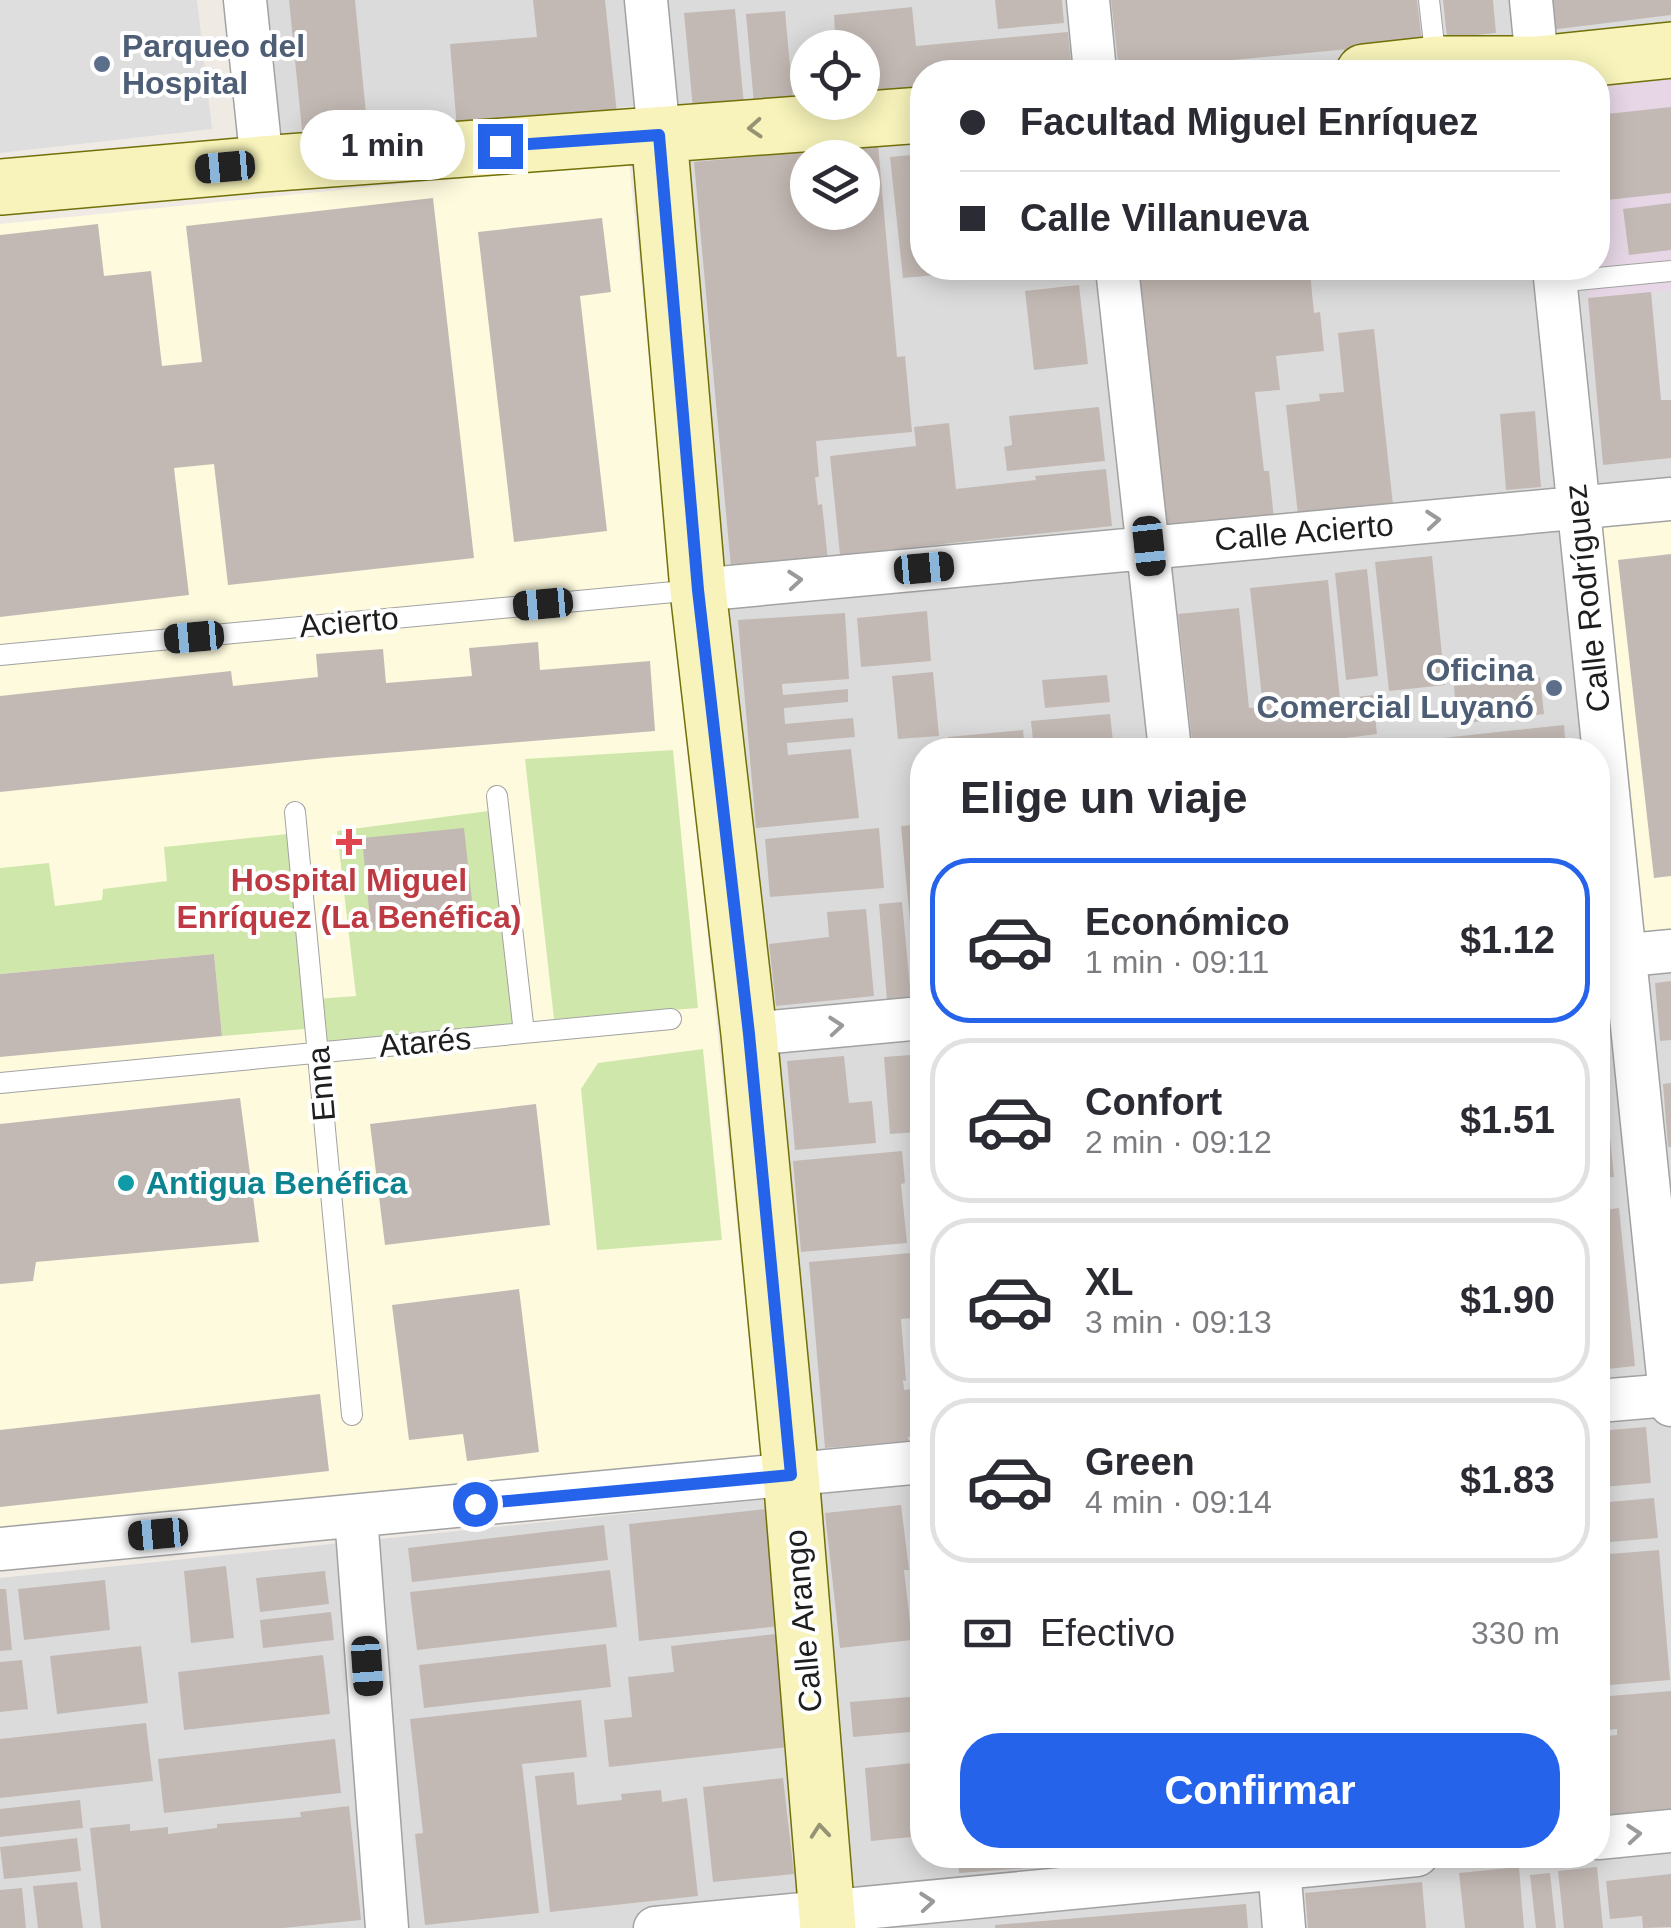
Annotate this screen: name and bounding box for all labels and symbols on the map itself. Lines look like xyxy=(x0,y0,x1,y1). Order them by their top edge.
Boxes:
place label: Parqueo del Hospital xyxy=(122,28,305,101)
marker: Parqueo del Hospital xyxy=(91,53,113,75)
callout: 1 min xyxy=(300,111,465,181)
one-way arrow xyxy=(747,116,763,138)
route end xyxy=(478,124,523,169)
car xyxy=(194,149,256,185)
street label: Calle Rodríguez xyxy=(1557,482,1617,714)
street label: Calle Acierto xyxy=(1213,506,1395,558)
one-way arrow xyxy=(1425,510,1441,532)
car xyxy=(1131,515,1167,577)
car xyxy=(893,550,955,586)
one-way arrow xyxy=(788,570,804,592)
car xyxy=(512,586,574,622)
street label: Acierto xyxy=(298,600,400,644)
car xyxy=(163,619,225,655)
place label: Oficina Comercial Luyanó xyxy=(1257,652,1534,725)
marker: Oficina Comercial Luyanó xyxy=(1543,677,1565,699)
marker: Hospital Miguel Enríquez (La Benéfica) xyxy=(336,829,362,855)
place label: Hospital Miguel Enríquez (La Benéfica) xyxy=(177,862,521,935)
one-way arrow xyxy=(828,1015,844,1037)
street label: Atarés xyxy=(377,1020,473,1064)
street label: Enna xyxy=(300,1045,342,1123)
place label: Antigua Benéfica xyxy=(146,1165,408,1201)
marker: Antigua Benéfica xyxy=(115,1172,137,1194)
route start xyxy=(453,1482,498,1527)
car xyxy=(127,1516,189,1552)
street label: Calle Arango xyxy=(777,1528,829,1714)
car xyxy=(350,1635,384,1697)
one-way arrow xyxy=(809,1822,831,1838)
one-way arrow xyxy=(1627,1824,1643,1845)
one-way arrow xyxy=(919,1892,935,1913)

